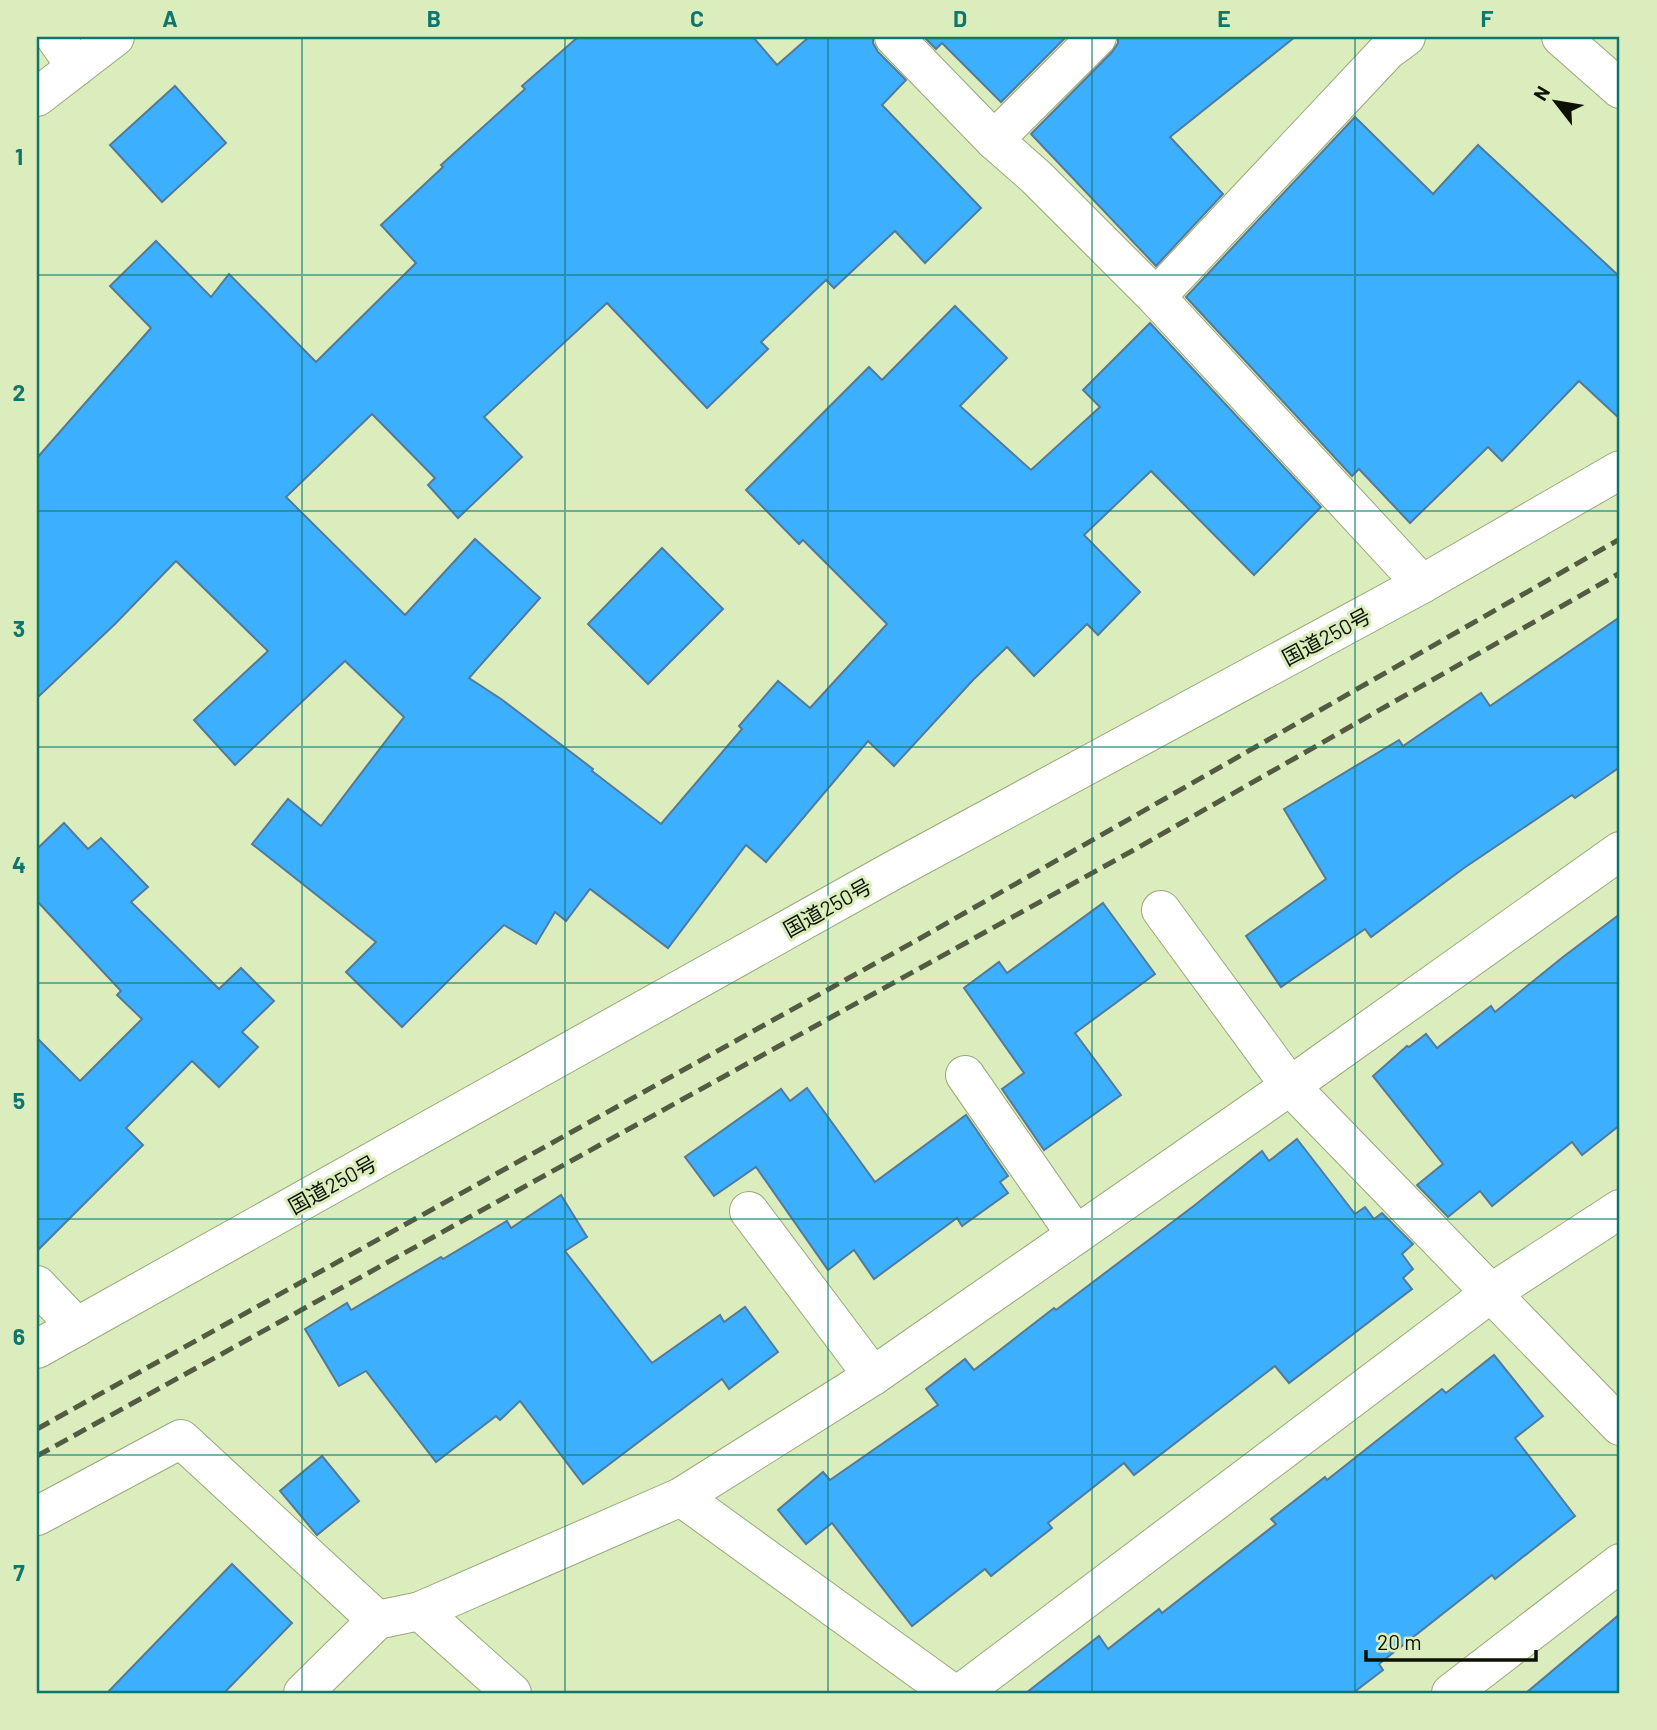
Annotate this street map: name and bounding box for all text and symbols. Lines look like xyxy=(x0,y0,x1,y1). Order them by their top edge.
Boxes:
text: A xyxy=(162,4,178,32)
text: B xyxy=(427,4,441,32)
text: C xyxy=(690,4,704,32)
text: D xyxy=(953,4,967,32)
text: E xyxy=(1217,4,1231,32)
text: F xyxy=(1481,4,1494,32)
north arrow xyxy=(1520,66,1590,136)
text: N xyxy=(1528,82,1554,104)
text: 1 xyxy=(15,142,23,170)
text: 2 xyxy=(13,378,25,406)
street label: 国道250号 xyxy=(1277,602,1375,670)
text: 3 xyxy=(13,614,25,642)
text: 4 xyxy=(12,850,26,878)
street label: 国道250号 xyxy=(779,873,875,941)
text: 5 xyxy=(13,1086,25,1114)
street label: 国道250号 xyxy=(284,1150,380,1218)
text: 6 xyxy=(13,1322,25,1350)
text: 7 xyxy=(13,1558,25,1586)
scale bar xyxy=(1366,1618,1536,1662)
text: 20 m xyxy=(1377,1629,1422,1654)

